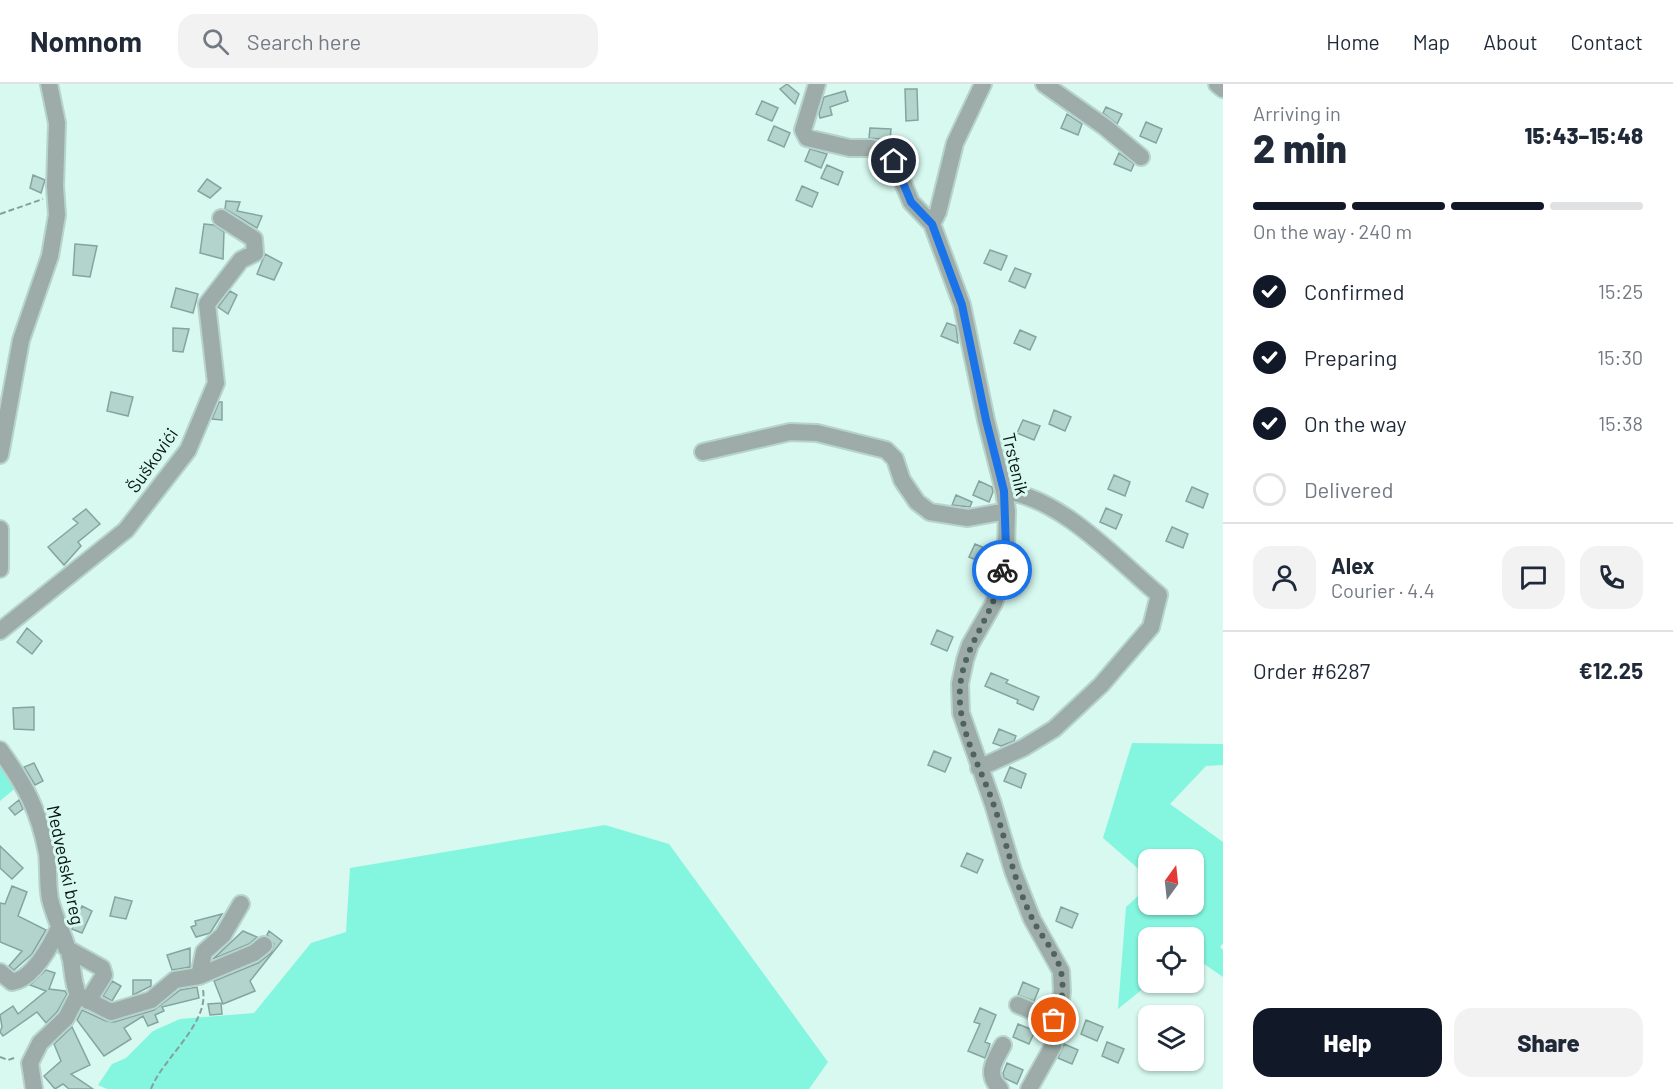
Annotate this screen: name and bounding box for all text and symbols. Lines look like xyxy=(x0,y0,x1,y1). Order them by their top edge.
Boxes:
search box xyxy=(178,14,598,68)
text: Nomnom xyxy=(30,24,142,58)
icon: search xyxy=(199,25,232,58)
text: Search here xyxy=(247,28,361,54)
text: Home xyxy=(1326,29,1380,54)
text: Map xyxy=(1413,29,1450,54)
text: About xyxy=(1483,29,1538,54)
text: Contact xyxy=(1571,29,1643,54)
text: Arriving in xyxy=(1253,101,1341,125)
text: 15:43–15:48 xyxy=(1525,122,1643,148)
text: 2 min xyxy=(1253,124,1347,171)
pin xyxy=(868,135,919,186)
icon: home xyxy=(877,144,910,177)
text: On the way · 240 m xyxy=(1253,219,1412,243)
icon: check xyxy=(1253,275,1286,308)
text: Confirmed xyxy=(1304,278,1404,304)
text: 15:25 xyxy=(1598,279,1643,303)
icon: check xyxy=(1253,341,1286,374)
text: Preparing xyxy=(1304,344,1397,370)
text: 15:30 xyxy=(1597,345,1643,369)
icon: check xyxy=(1253,407,1286,440)
text: On the way xyxy=(1304,410,1407,436)
text: 15:38 xyxy=(1598,411,1643,435)
street label: Šuškovići xyxy=(122,423,182,497)
street label: Trstenik xyxy=(998,431,1034,497)
text: Delivered xyxy=(1304,476,1393,502)
courier xyxy=(972,540,1032,600)
button: person xyxy=(1253,546,1316,609)
button: chat xyxy=(1502,546,1565,609)
button: phone xyxy=(1580,546,1643,609)
text: Alex xyxy=(1331,552,1374,578)
icon: bike xyxy=(986,554,1019,587)
text: Courier · 4.4 xyxy=(1331,578,1435,602)
text: Order #6287 xyxy=(1253,657,1370,683)
text: €12.25 xyxy=(1579,657,1643,683)
street label: Medvedski breg xyxy=(43,803,89,927)
north arrow xyxy=(1138,849,1204,915)
map controls xyxy=(1138,849,1204,1071)
button: locate xyxy=(1138,927,1204,993)
pin xyxy=(1028,994,1079,1045)
icon: bag xyxy=(1037,1003,1070,1036)
button: layers xyxy=(1138,1005,1204,1071)
button: Help xyxy=(1253,1008,1442,1077)
button: Share xyxy=(1454,1008,1643,1077)

